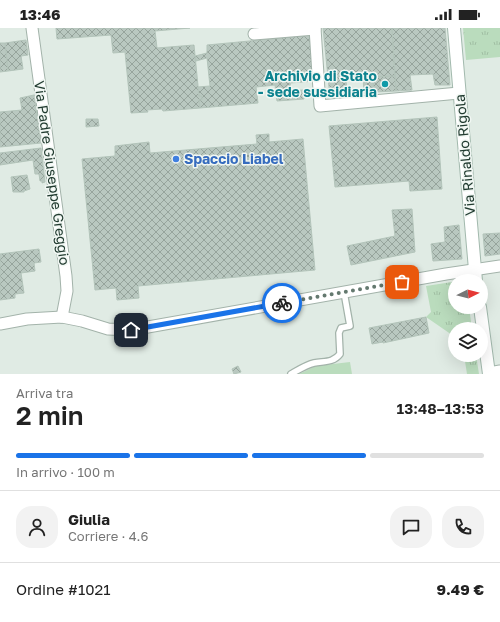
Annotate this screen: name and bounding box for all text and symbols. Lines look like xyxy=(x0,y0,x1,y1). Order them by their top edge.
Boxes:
text: 13:46 xyxy=(20,5,61,23)
place label: Archivio di Stato - sede sussidiaria xyxy=(258,67,377,100)
marker: Archivio di Stato - sede sussidiaria xyxy=(380,79,390,89)
street label: Via Padre Giuseppe Greggio xyxy=(31,80,74,266)
street label: Via Rinaldo Rigola xyxy=(451,94,478,216)
place label: Spaccio Liabel xyxy=(184,150,284,167)
marker: Spaccio Liabel xyxy=(171,154,181,164)
pin xyxy=(385,265,419,299)
icon: bag xyxy=(391,271,413,293)
north arrow xyxy=(448,274,488,314)
map controls xyxy=(448,274,488,362)
courier xyxy=(262,283,302,323)
icon: bike xyxy=(271,292,293,314)
pin xyxy=(114,313,148,347)
icon: home xyxy=(120,319,142,341)
button: layers xyxy=(448,322,488,362)
text: Arriva tra xyxy=(16,385,73,401)
text: 13:48–13:53 xyxy=(397,399,484,417)
text: 2 min xyxy=(16,400,84,431)
text: In arrivo · 100 m xyxy=(16,464,115,480)
button: person xyxy=(16,506,58,548)
button: chat xyxy=(390,506,432,548)
button: phone xyxy=(442,506,484,548)
text: Giulia xyxy=(68,510,110,528)
text: Corriere · 4.6 xyxy=(68,528,148,544)
text: Ordine #1021 xyxy=(16,580,110,598)
text: 9.49 € xyxy=(436,580,484,598)

